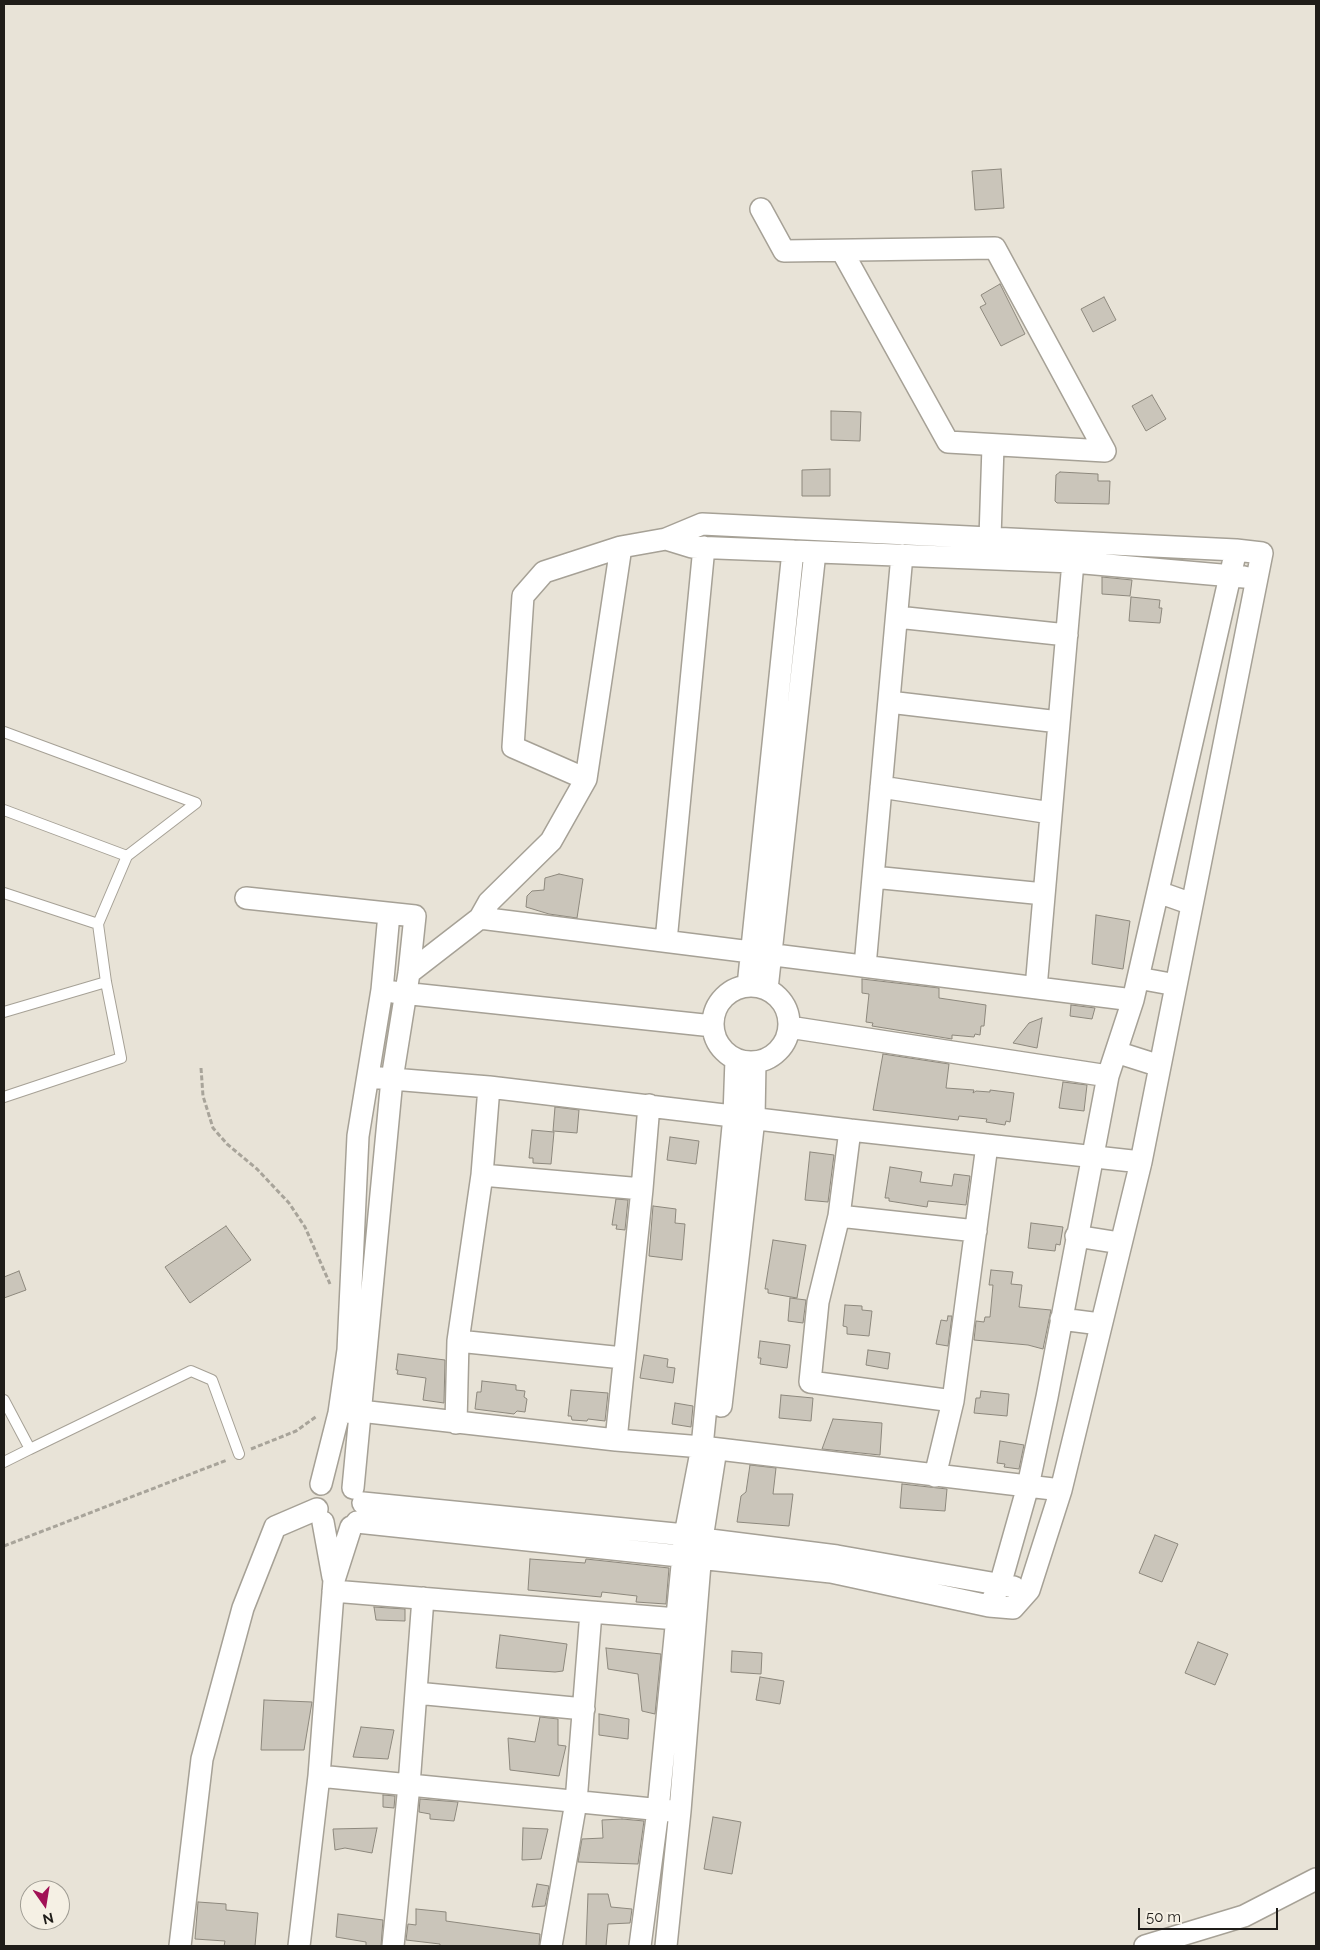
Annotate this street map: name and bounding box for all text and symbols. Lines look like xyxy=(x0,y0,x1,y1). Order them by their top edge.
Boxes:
north arrow xyxy=(20,1880,70,1930)
scale bar xyxy=(1140,1898,1280,1930)
text: 50 m xyxy=(1146,1908,1181,1926)
text: N xyxy=(41,1910,55,1928)

